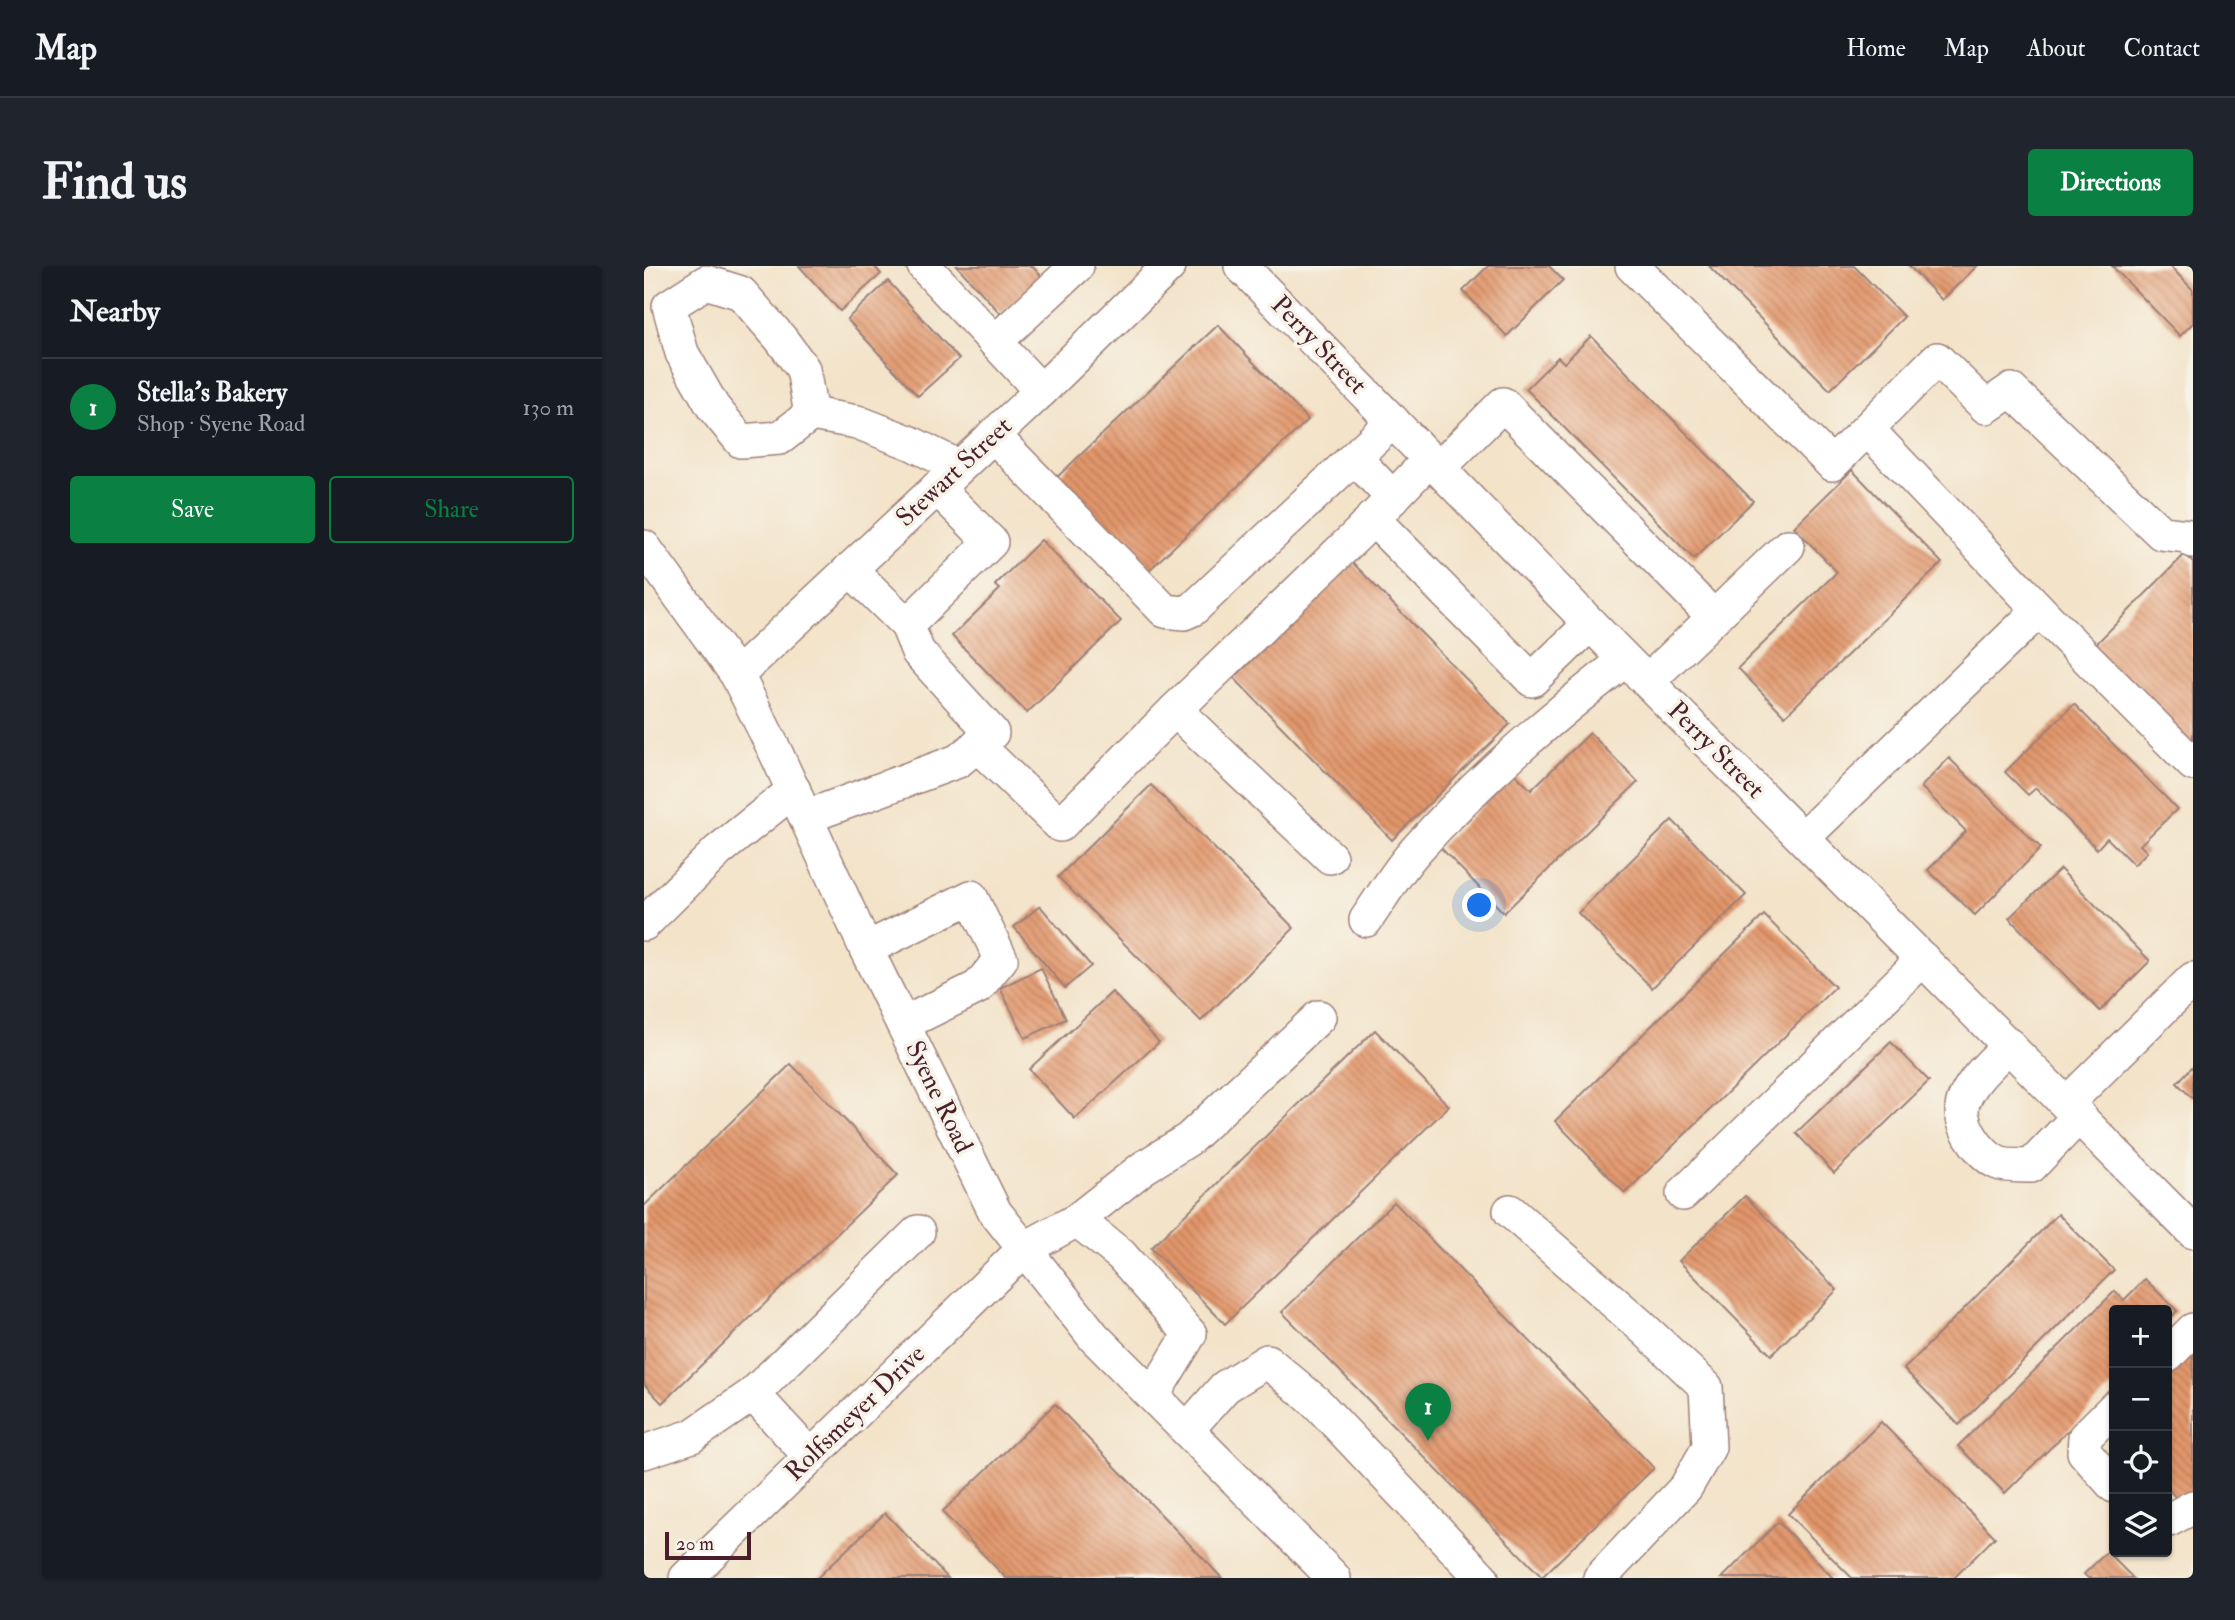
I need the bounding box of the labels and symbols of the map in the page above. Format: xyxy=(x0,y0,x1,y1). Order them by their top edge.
street label: Perry Street xyxy=(1264,289,1374,401)
street label: Stewart Street xyxy=(889,410,1019,534)
street label: Perry Street xyxy=(1661,695,1771,805)
your location xyxy=(1462,888,1496,922)
street label: Syene Road xyxy=(898,1036,980,1158)
street label: Rolfsmeyer Drive xyxy=(778,1338,932,1488)
pin: 1 xyxy=(1405,1383,1451,1441)
scale bar xyxy=(665,1529,751,1561)

